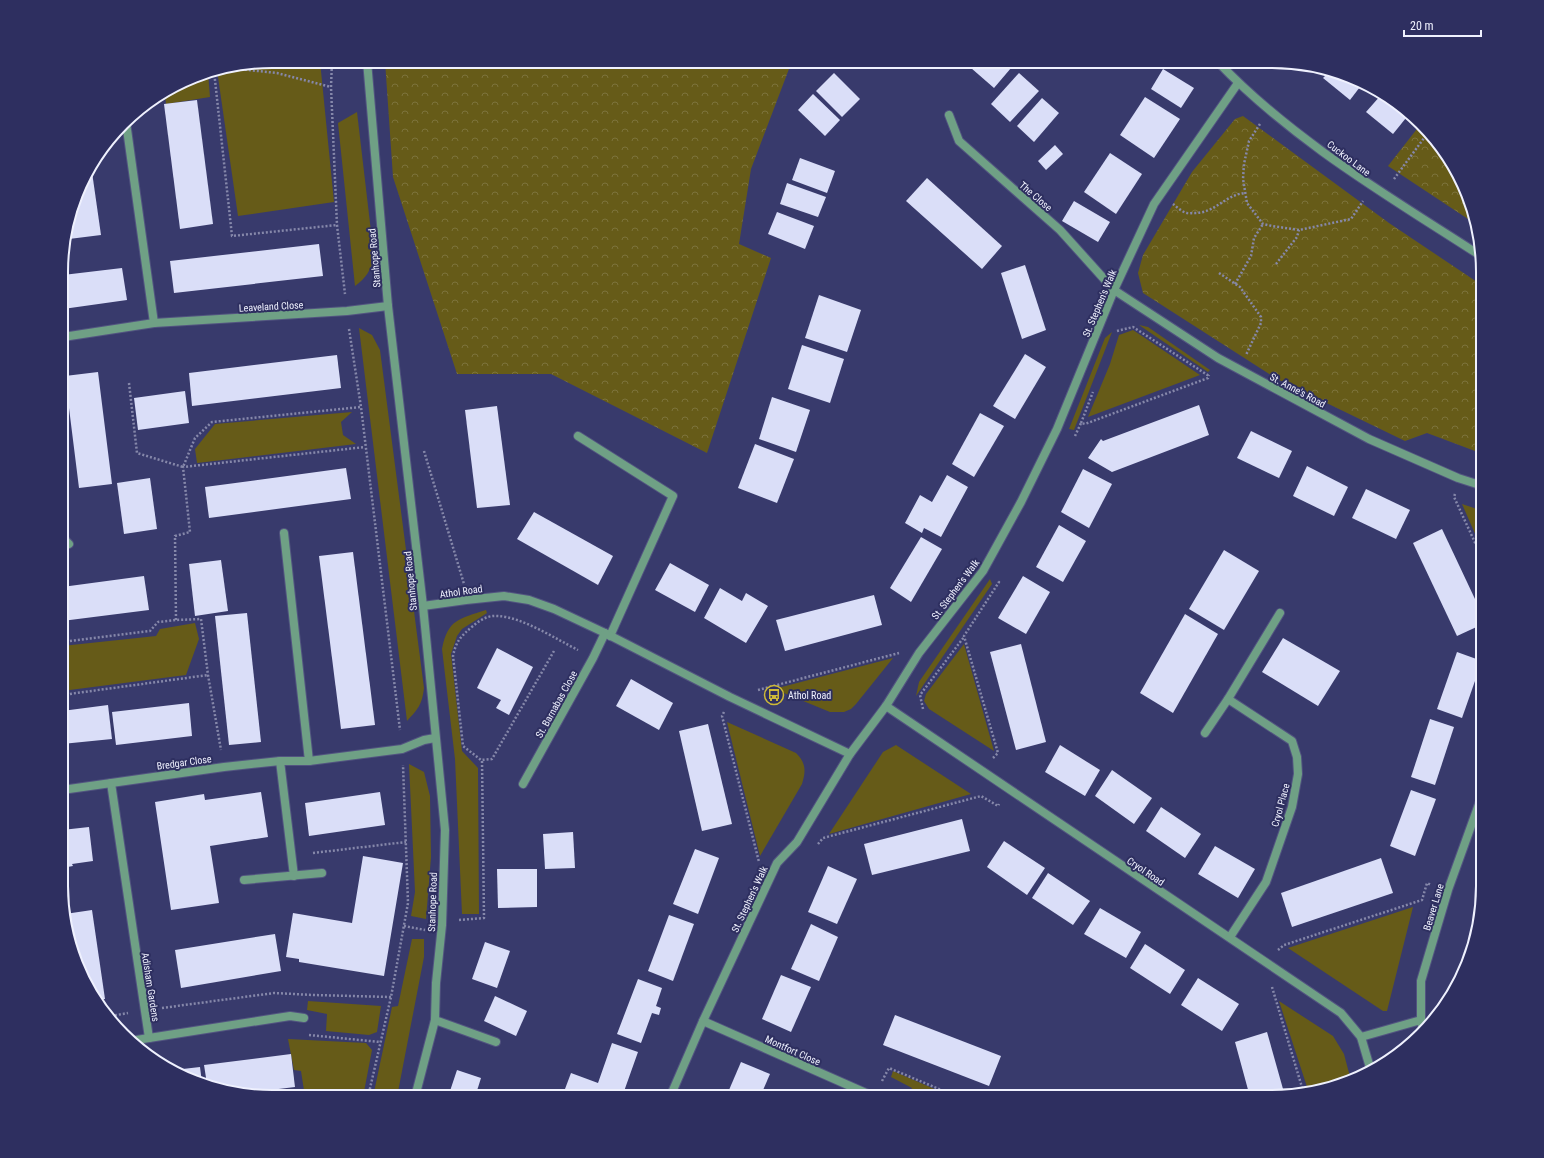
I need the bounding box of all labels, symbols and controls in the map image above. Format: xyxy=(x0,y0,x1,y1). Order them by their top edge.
scale bar xyxy=(1404,12,1481,38)
text: 20 m xyxy=(1410,19,1434,33)
street label: Cuckoo Lane xyxy=(1325,139,1373,178)
street label: The Close xyxy=(1017,179,1054,214)
street label: Stanhope Road xyxy=(366,228,383,288)
street label: St. Stephen's Walk xyxy=(1080,267,1119,338)
street label: Leaveland Close xyxy=(239,299,304,314)
street label: St. Anne's Road xyxy=(1268,371,1328,410)
street label: Stanhope Road xyxy=(402,551,419,611)
street label: St. Stephen's Walk xyxy=(929,557,982,621)
street label: Athol Road xyxy=(439,583,483,600)
street label: St. Barnabas Close xyxy=(533,669,580,740)
bus stop icon: Athol Road xyxy=(763,684,785,706)
place label: Athol Road xyxy=(788,690,831,701)
street label: Bredgar Close xyxy=(156,753,213,772)
street label: Cryol Place xyxy=(1269,782,1292,828)
street label: Cryol Road xyxy=(1125,855,1166,888)
street label: St. Stephen's Walk xyxy=(729,864,770,934)
street label: Stanhope Road xyxy=(426,872,439,932)
street label: Beaver Lane xyxy=(1421,882,1446,932)
street label: Adisham Gardens xyxy=(140,952,161,1023)
street label: Montfort Close xyxy=(763,1033,822,1068)

